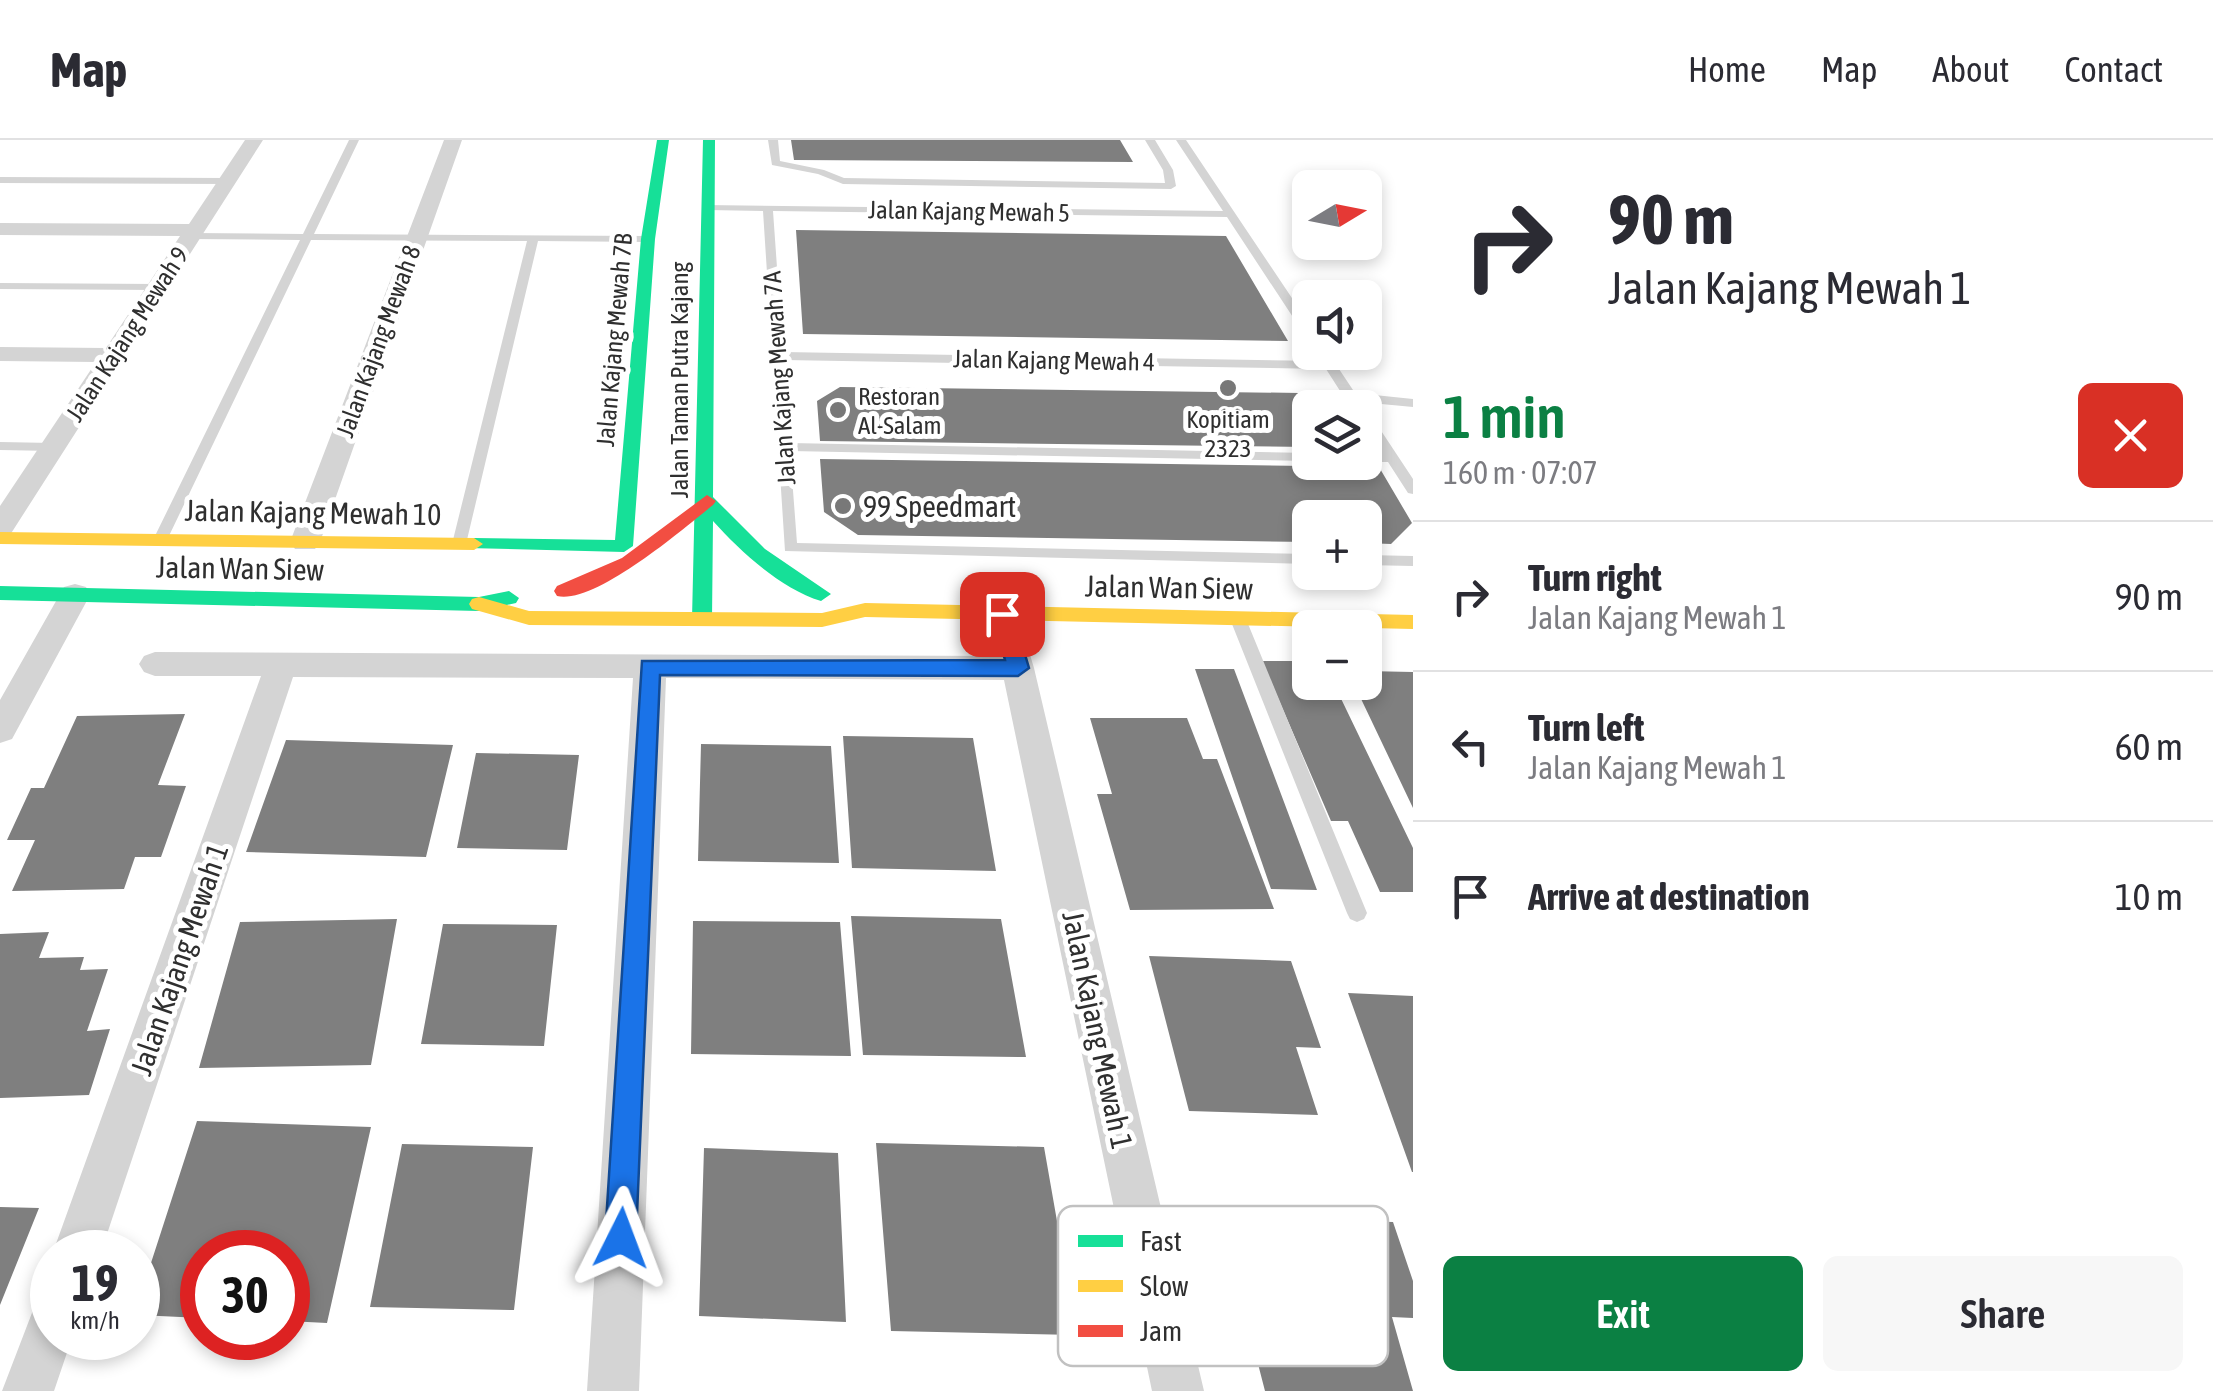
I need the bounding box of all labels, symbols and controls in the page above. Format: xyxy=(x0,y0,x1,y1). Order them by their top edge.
text: Map xyxy=(50,42,127,97)
text: Home xyxy=(1688,49,1766,89)
text: Map xyxy=(1821,49,1877,89)
text: About xyxy=(1932,49,2009,89)
text: Contact xyxy=(2064,49,2163,89)
north arrow xyxy=(1292,170,1382,260)
map controls xyxy=(1292,170,1382,700)
text: 90 m xyxy=(1608,179,1734,259)
icon: right xyxy=(1443,180,1573,310)
street label: Jalan Kajang Mewah 5 xyxy=(868,195,1070,227)
street label: Jalan Kajang Mewah 7B xyxy=(591,232,637,448)
street label: Jalan Kajang Mewah 8 xyxy=(330,241,426,441)
street label: Jalan Kajang Mewah 9 xyxy=(60,242,194,426)
street label: Jalan Taman Putra Kajang xyxy=(665,261,693,498)
text: Jalan Kajang Mewah 1 xyxy=(1608,262,1971,314)
street label: Jalan Kajang Mewah 7A xyxy=(758,269,800,486)
button: sound xyxy=(1292,280,1382,370)
street label: Jalan Kajang Mewah 4 xyxy=(953,344,1155,376)
marker: Kopitiam 2323 xyxy=(1217,377,1239,399)
place label: Restoran Al-Salam xyxy=(858,382,942,439)
text: 1 min xyxy=(1443,382,1566,451)
button: close xyxy=(2078,383,2183,488)
button: layers xyxy=(1292,390,1382,480)
marker: Restoran Al-Salam xyxy=(827,399,849,421)
place label: Kopitiam 2323 xyxy=(1186,405,1270,462)
text: 160 m · 07:07 xyxy=(1443,454,1598,491)
place label: 99 Speedmart xyxy=(863,489,1016,523)
street label: Jalan Kajang Mewah 10 xyxy=(185,493,441,531)
marker: 99 Speedmart xyxy=(832,495,854,517)
button: + xyxy=(1292,500,1382,590)
street label: Jalan Wan Siew xyxy=(156,550,325,586)
text: Turn right xyxy=(1528,556,1662,599)
street label: Jalan Wan Siew xyxy=(1085,569,1254,605)
icon: right xyxy=(1443,569,1498,624)
pin xyxy=(960,572,1045,657)
text: 90 m xyxy=(2115,575,2183,618)
icon: arrive xyxy=(975,587,1030,642)
text: Jalan Kajang Mewah 1 xyxy=(1528,599,1786,636)
button: − xyxy=(1292,610,1382,700)
text: Turn left xyxy=(1528,706,1644,749)
icon: left xyxy=(1443,719,1498,774)
text: 60 m xyxy=(2115,725,2183,768)
text: Jalan Kajang Mewah 1 xyxy=(1528,749,1786,786)
street label: Jalan Kajang Mewah 1 xyxy=(123,839,235,1079)
icon: arrive xyxy=(1443,869,1498,924)
text: Arrive at destination xyxy=(1528,875,1810,918)
text: 10 m xyxy=(2115,875,2183,918)
street label: Jalan Kajang Mewah 1 xyxy=(1056,908,1140,1152)
position arrow xyxy=(569,1186,673,1290)
legend xyxy=(1058,1206,1388,1366)
text: Fast xyxy=(1140,1225,1182,1257)
speed limit sign: 30 xyxy=(180,1230,310,1360)
text: 19 xyxy=(71,1254,118,1312)
button: Exit xyxy=(1443,1256,1803,1371)
button: Share xyxy=(1823,1256,2183,1371)
text: Slow xyxy=(1140,1270,1189,1302)
text: km/h xyxy=(70,1306,120,1334)
text: Jam xyxy=(1140,1315,1182,1347)

